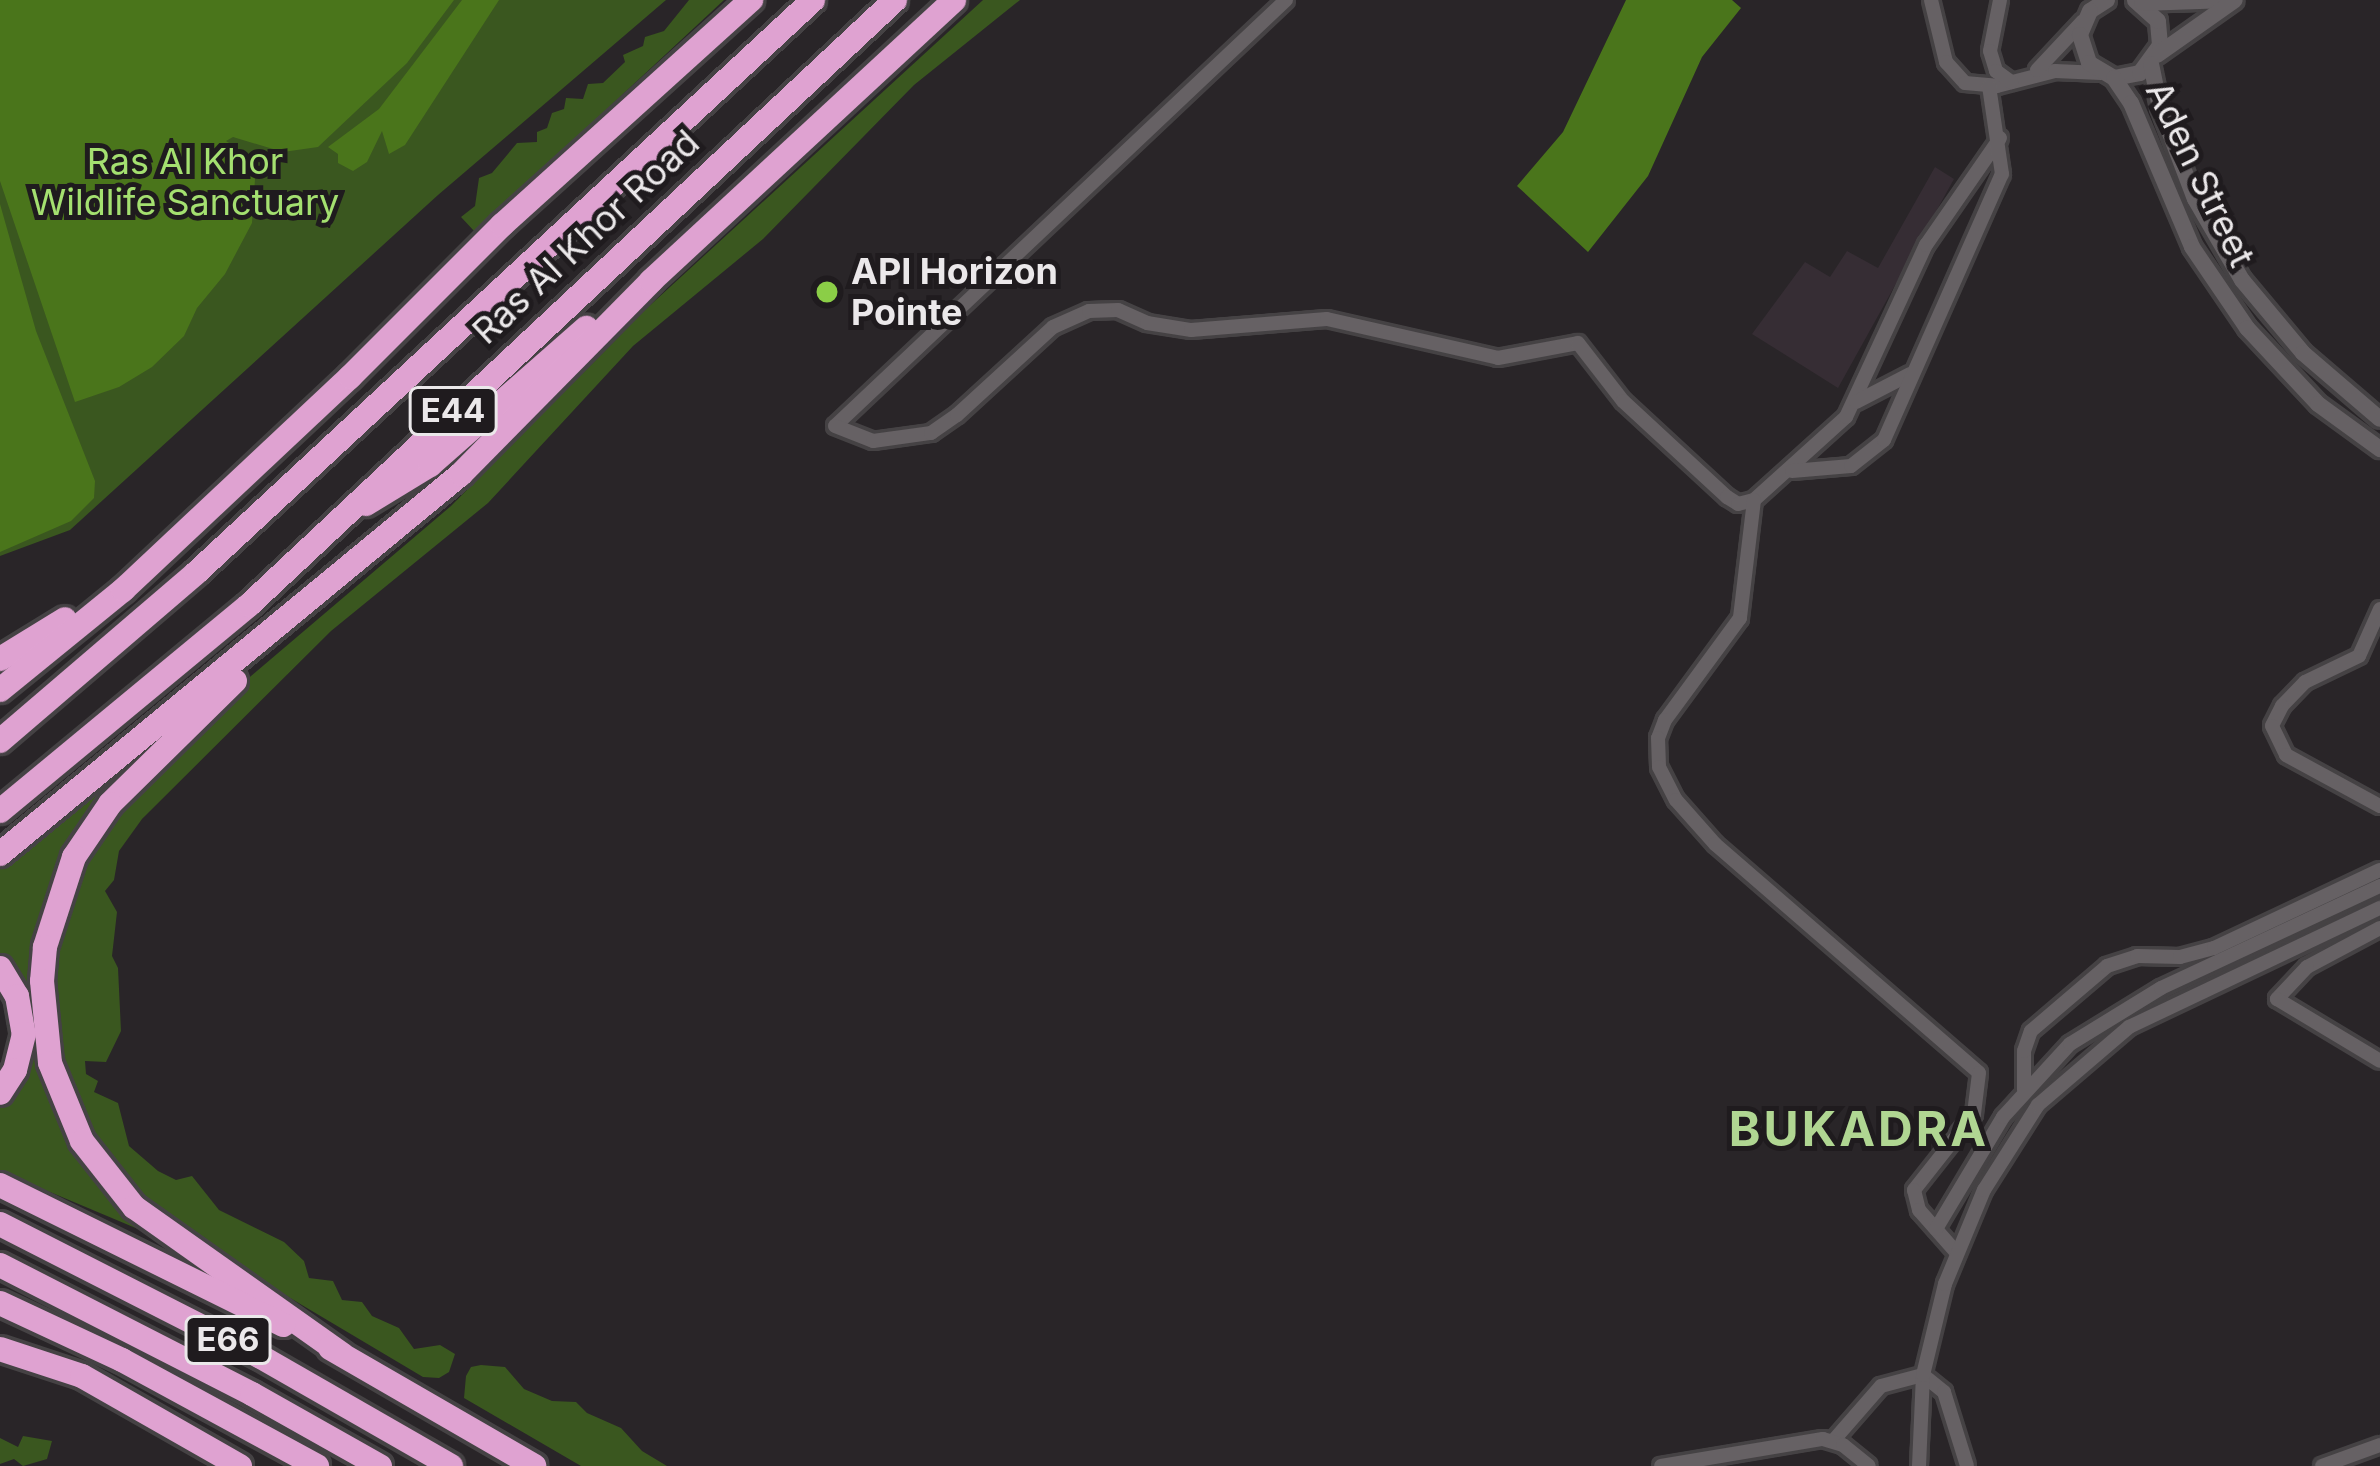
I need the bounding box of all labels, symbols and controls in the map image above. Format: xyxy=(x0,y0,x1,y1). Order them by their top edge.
street label: Aden Street xyxy=(2137,74,2263,274)
street label: Ras Al Khor Road xyxy=(464,121,708,353)
park label: Ras Al Khor Wildlife Sanctuary xyxy=(31,139,339,224)
place label: API Horizon Pointe xyxy=(851,249,1058,334)
marker: API Horizon Pointe xyxy=(814,279,840,305)
road number: E44 xyxy=(408,384,498,438)
district label: BUKADRA xyxy=(1729,1100,1989,1158)
road number: E66 xyxy=(183,1313,273,1367)

